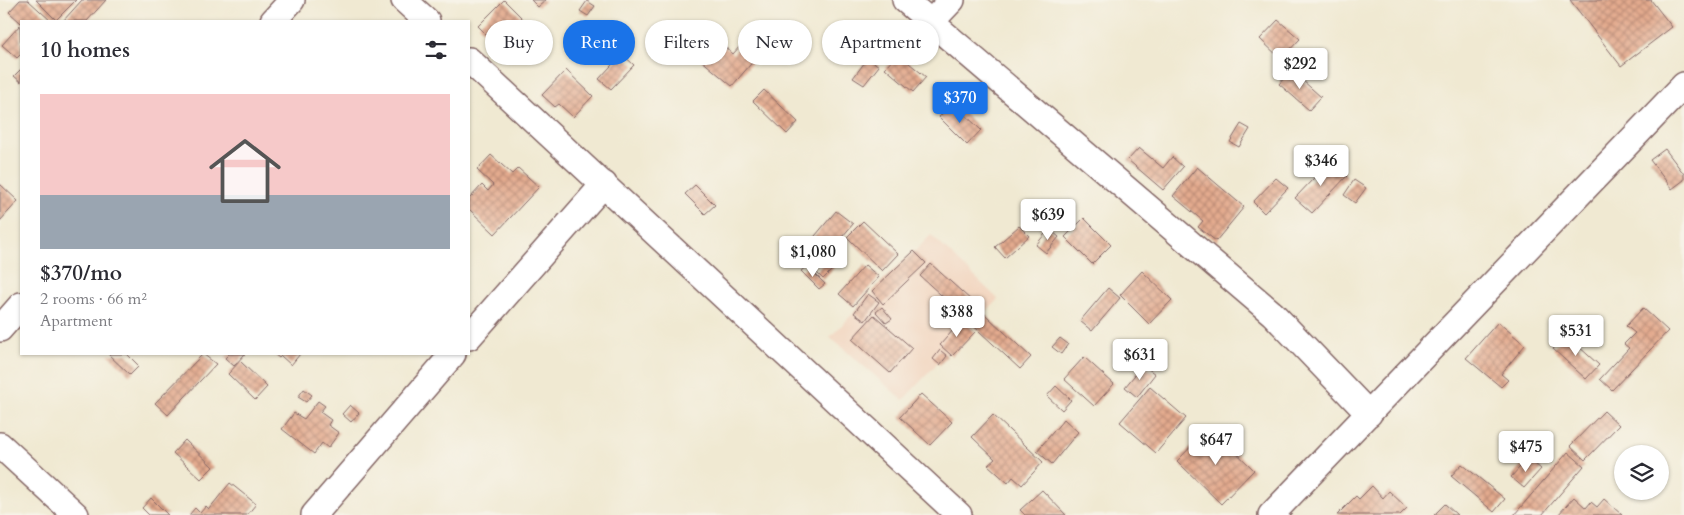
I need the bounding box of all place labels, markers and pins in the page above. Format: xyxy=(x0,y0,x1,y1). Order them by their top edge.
pin: $292 xyxy=(1270,48,1330,90)
pin: $370 xyxy=(930,82,990,124)
pin: $346 xyxy=(1291,144,1351,187)
pin: $639 xyxy=(1018,198,1078,241)
pin: $1,080 xyxy=(772,236,854,278)
pin: $388 xyxy=(927,296,987,338)
pin: $531 xyxy=(1546,314,1606,357)
pin: $631 xyxy=(1110,338,1170,381)
pin: $647 xyxy=(1186,424,1246,466)
pin: $475 xyxy=(1496,430,1556,473)

